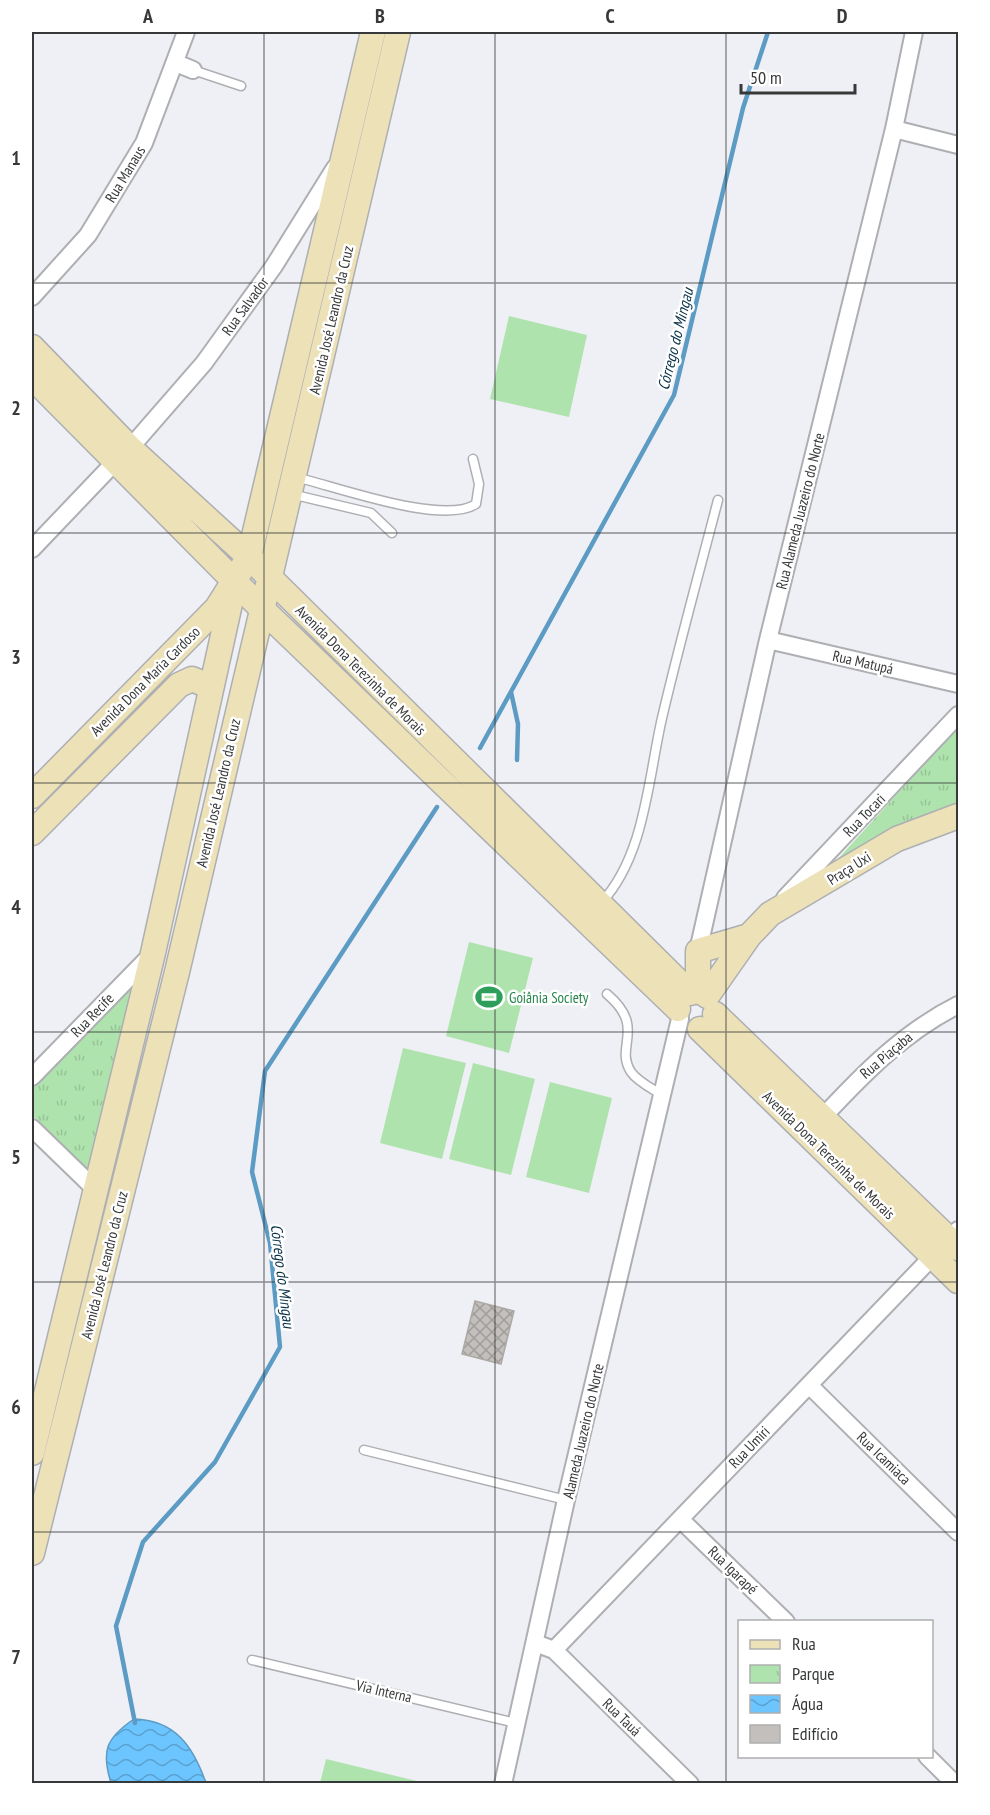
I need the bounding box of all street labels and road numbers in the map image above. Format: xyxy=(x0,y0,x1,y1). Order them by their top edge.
street label: Rua Manaus xyxy=(101,142,149,206)
street label: Avenida José Leandro da Cruz xyxy=(305,244,357,396)
street label: Rua Salvador xyxy=(217,272,273,339)
street label: Rua Alameda Juazeiro do Norte xyxy=(771,431,829,591)
street label: Avenida Dona Terezinha de Morais xyxy=(292,601,430,739)
street label: Avenida Dona Maria Cardoso xyxy=(86,622,204,740)
street label: Rua Matupá xyxy=(831,646,895,678)
street label: Avenida José Leandro da Cruz xyxy=(192,717,244,869)
street label: Rua Tocari xyxy=(839,789,889,841)
street label: Praça Uxi xyxy=(824,847,874,889)
street label: Rua Recife xyxy=(66,989,118,1041)
street label: Rua Piaçaba xyxy=(856,1028,916,1082)
street label: Avenida Dona Terezinha de Morais xyxy=(759,1087,899,1223)
street label: Avenida José Leandro da Cruz xyxy=(76,1189,132,1341)
street label: Alameda Juazeiro do Norte xyxy=(558,1362,608,1500)
street label: Rua Umiri xyxy=(724,1422,774,1472)
street label: Rua Icamiaca xyxy=(853,1428,915,1488)
street label: Rua Igarapé xyxy=(704,1542,762,1598)
street label: Via Interna xyxy=(353,1675,414,1707)
street label: Rua Tauá xyxy=(599,1694,645,1740)

